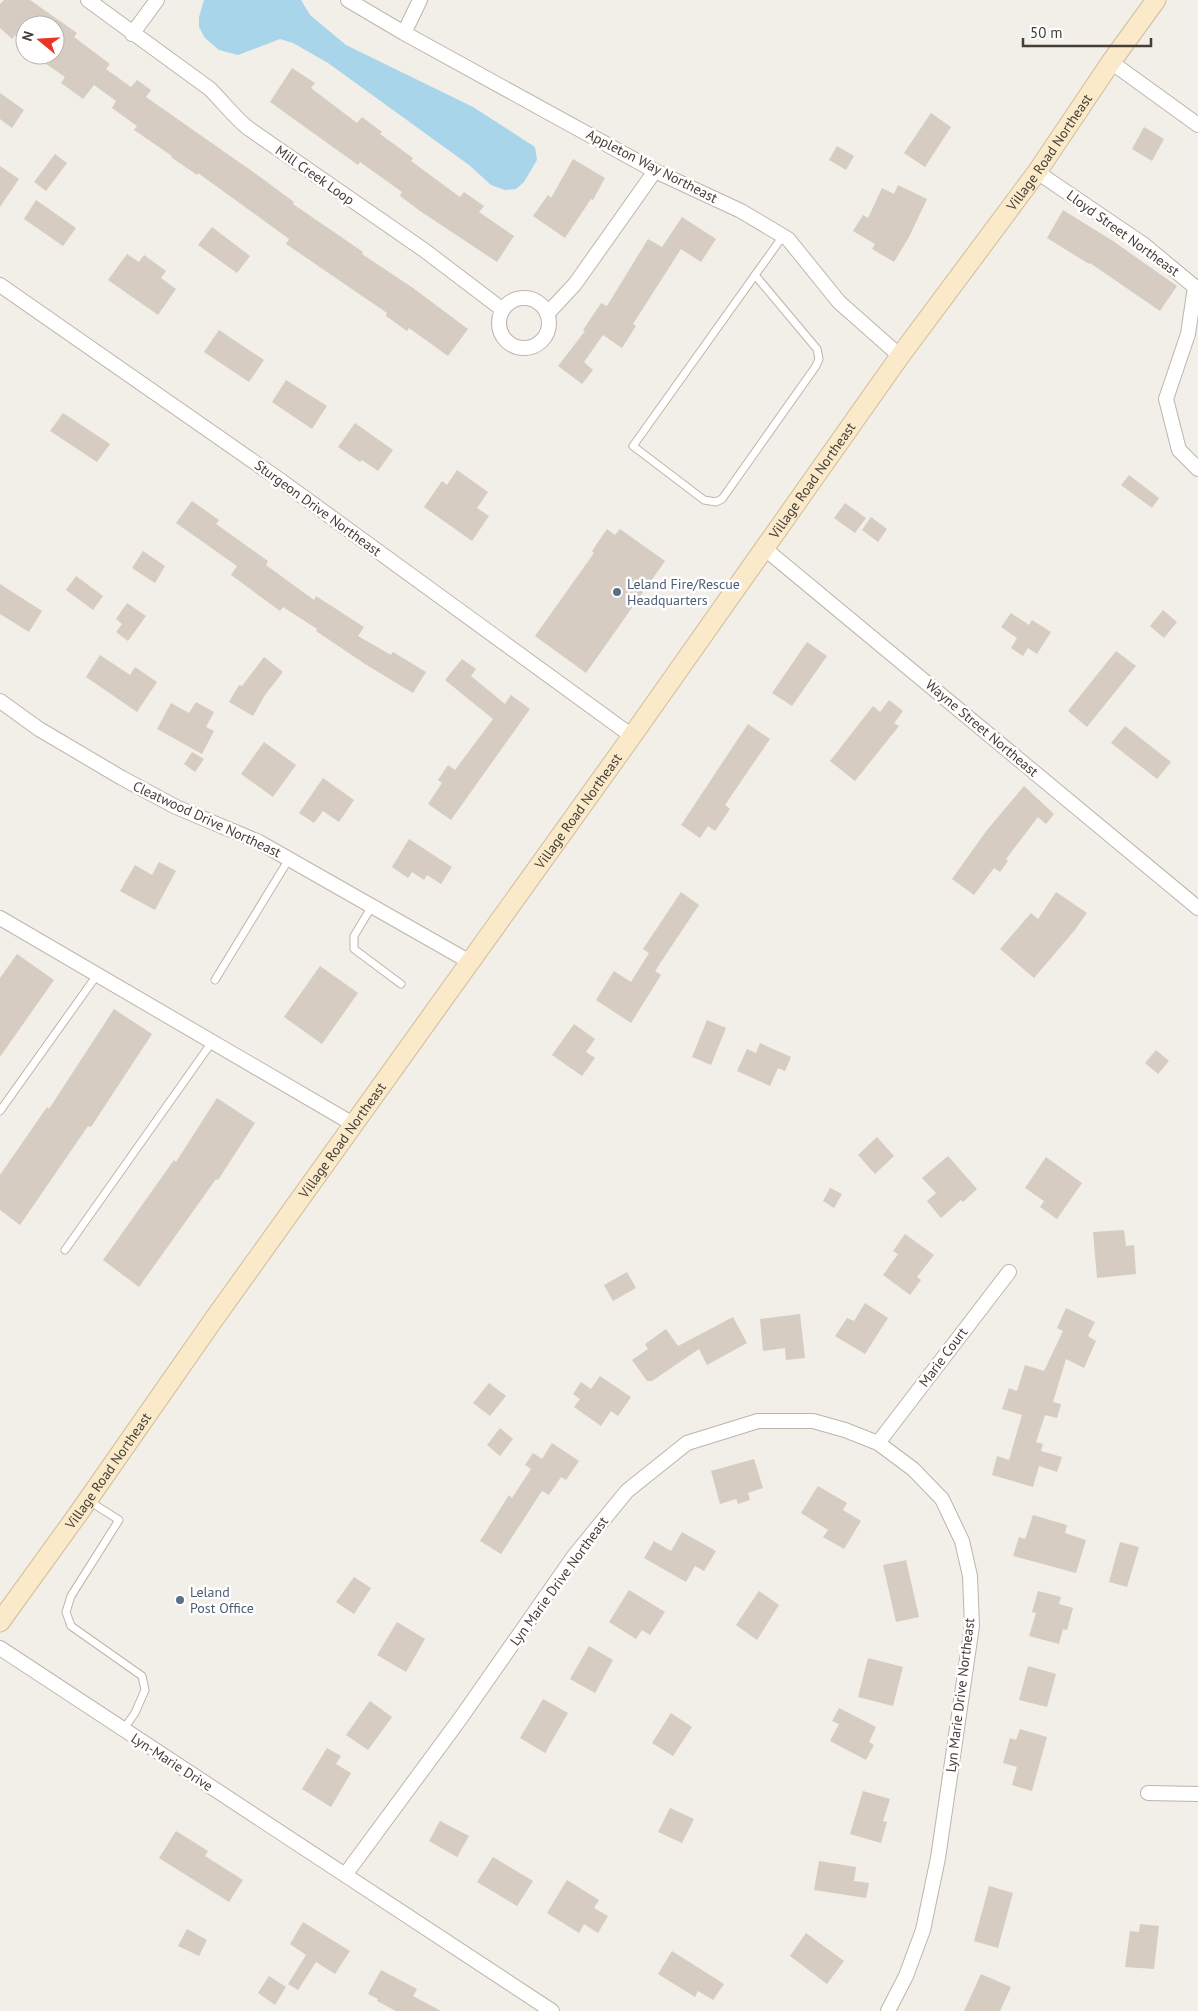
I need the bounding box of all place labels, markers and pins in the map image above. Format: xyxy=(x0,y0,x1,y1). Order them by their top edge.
place label: Leland Fire/Rescue Headquarters xyxy=(627,575,740,609)
marker: Leland Fire/Rescue Headquarters xyxy=(611,586,623,598)
place label: Leland Post Office xyxy=(190,1583,254,1617)
marker: Leland Post Office xyxy=(174,1594,186,1606)

